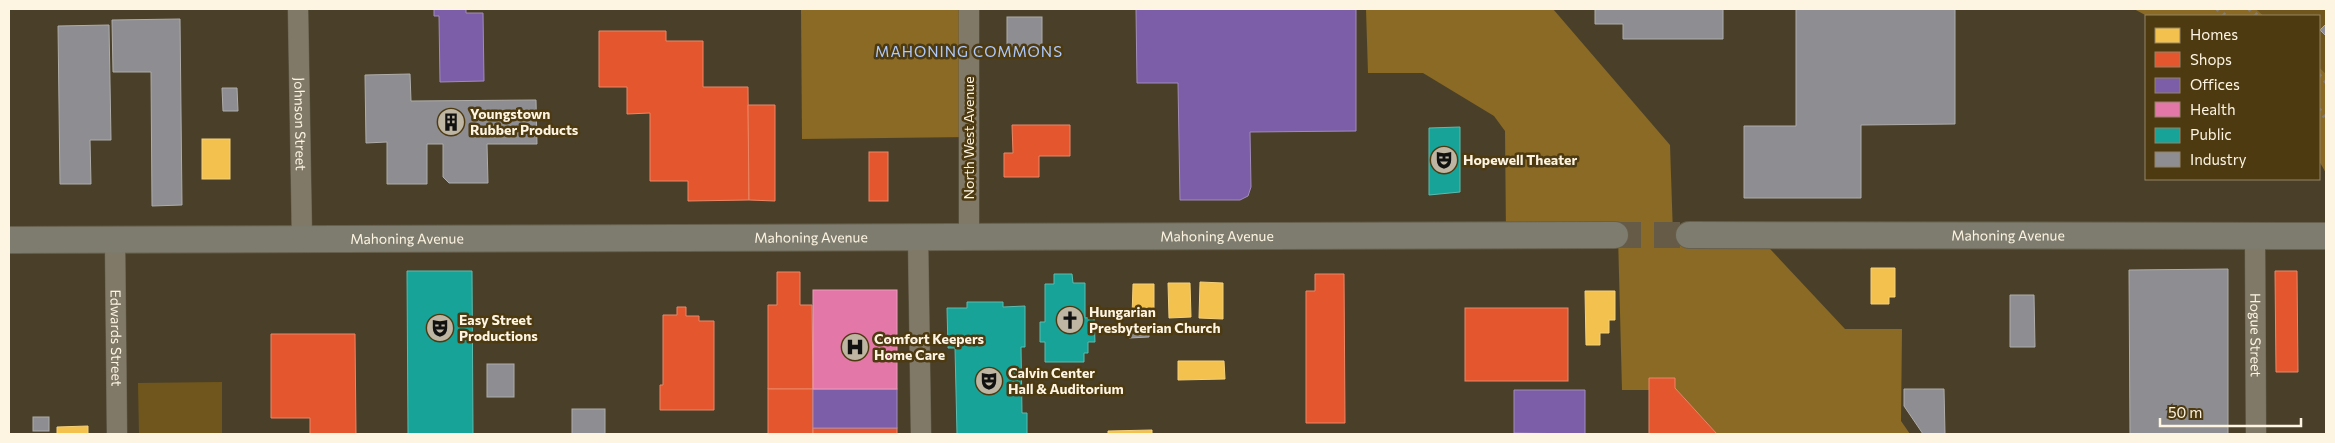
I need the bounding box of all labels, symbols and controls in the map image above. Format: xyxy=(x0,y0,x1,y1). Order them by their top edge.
legend xyxy=(2145,15,2320,180)
text: Homes xyxy=(2190,25,2238,43)
district label: MAHONING COMMONS xyxy=(875,42,1063,60)
text: Shops xyxy=(2190,50,2232,68)
text: Offices xyxy=(2190,75,2240,93)
street label: North West Avenue xyxy=(960,76,977,200)
street label: Johnson Street xyxy=(291,77,310,171)
text: Health xyxy=(2190,100,2236,118)
place label: Youngstown Rubber Products xyxy=(470,105,579,138)
building icon: Youngstown Rubber Products xyxy=(436,107,466,137)
text: Public xyxy=(2190,125,2232,143)
theatre icon: Hopewell Theater xyxy=(1429,145,1459,175)
text: Industry xyxy=(2190,150,2247,168)
place label: Hopewell Theater xyxy=(1463,151,1577,168)
street label: Mahoning Avenue xyxy=(1951,226,2065,244)
street label: Mahoning Avenue xyxy=(1160,227,1274,244)
street label: Mahoning Avenue xyxy=(754,228,868,246)
street label: Mahoning Avenue xyxy=(350,230,464,247)
street label: Edwards Street xyxy=(108,289,126,387)
street label: Hogue Street xyxy=(2247,293,2265,377)
place label: Hungarian Presbyterian Church xyxy=(1089,303,1221,336)
church icon: Hungarian Presbyterian Church xyxy=(1055,305,1085,335)
place label: Easy Street Productions xyxy=(459,311,538,344)
theatre icon: Easy Street Productions xyxy=(425,313,455,343)
place label: Comfort Keepers Home Care xyxy=(874,330,985,363)
hospital icon: Comfort Keepers Home Care xyxy=(840,332,870,362)
place label: Calvin Center Hall & Auditorium xyxy=(1008,364,1124,397)
theatre icon: Calvin Center Hall & Auditorium xyxy=(974,366,1004,396)
scale bar xyxy=(2160,396,2301,428)
text: 50 m xyxy=(2168,403,2202,421)

